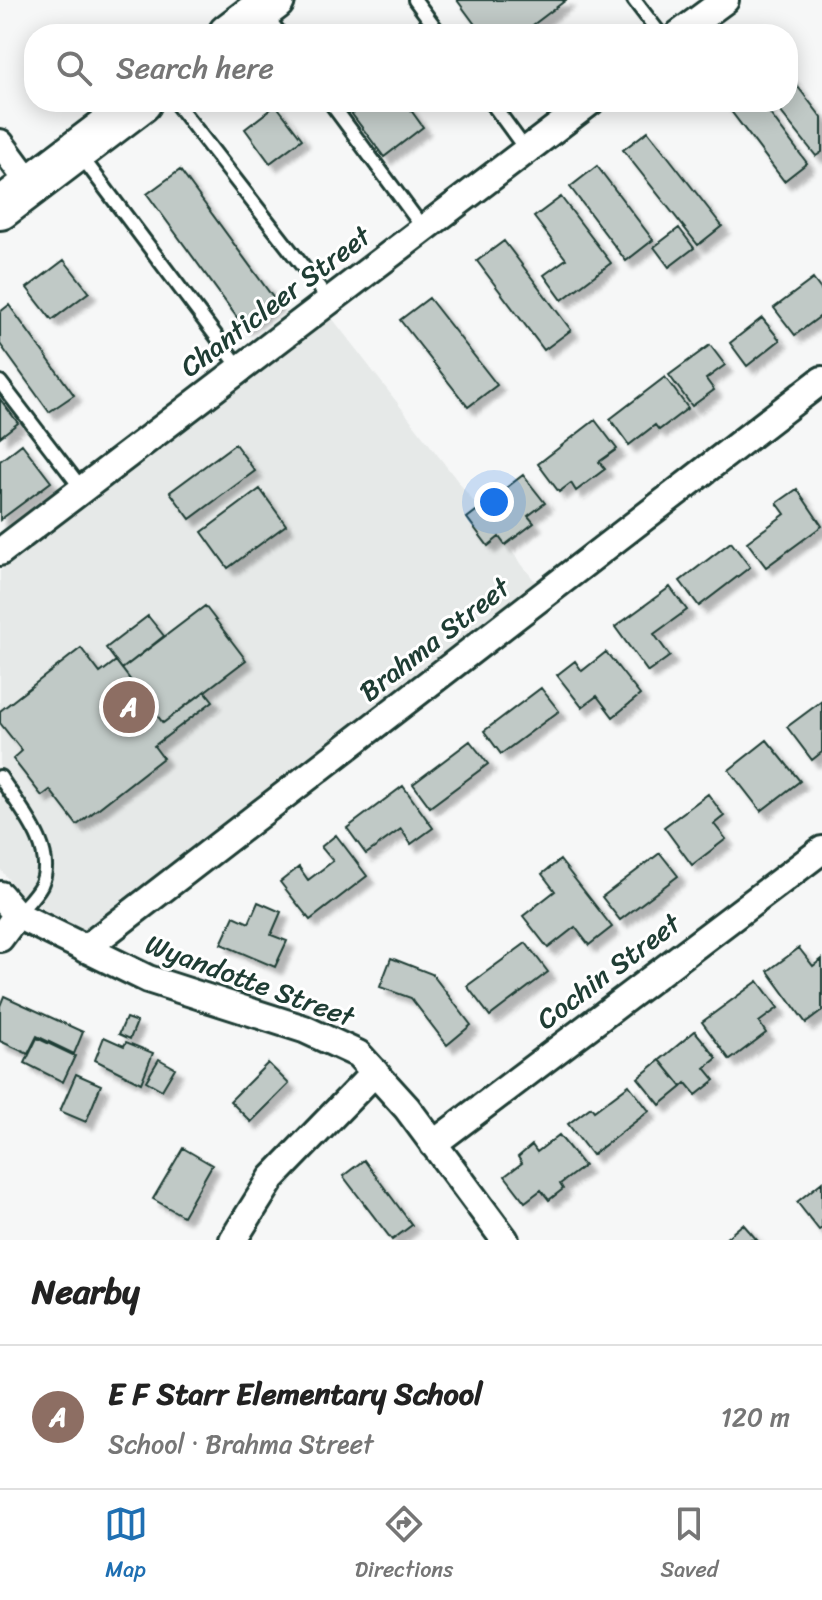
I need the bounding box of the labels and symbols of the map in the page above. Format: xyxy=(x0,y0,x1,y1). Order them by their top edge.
street label: Chanticleer Street xyxy=(169,212,383,390)
your location xyxy=(474,482,514,522)
street label: Brahma Street xyxy=(348,563,522,714)
pin: A xyxy=(103,677,155,737)
street label: Cochin Street xyxy=(525,899,693,1042)
street label: Wyandotte Street xyxy=(138,920,363,1042)

